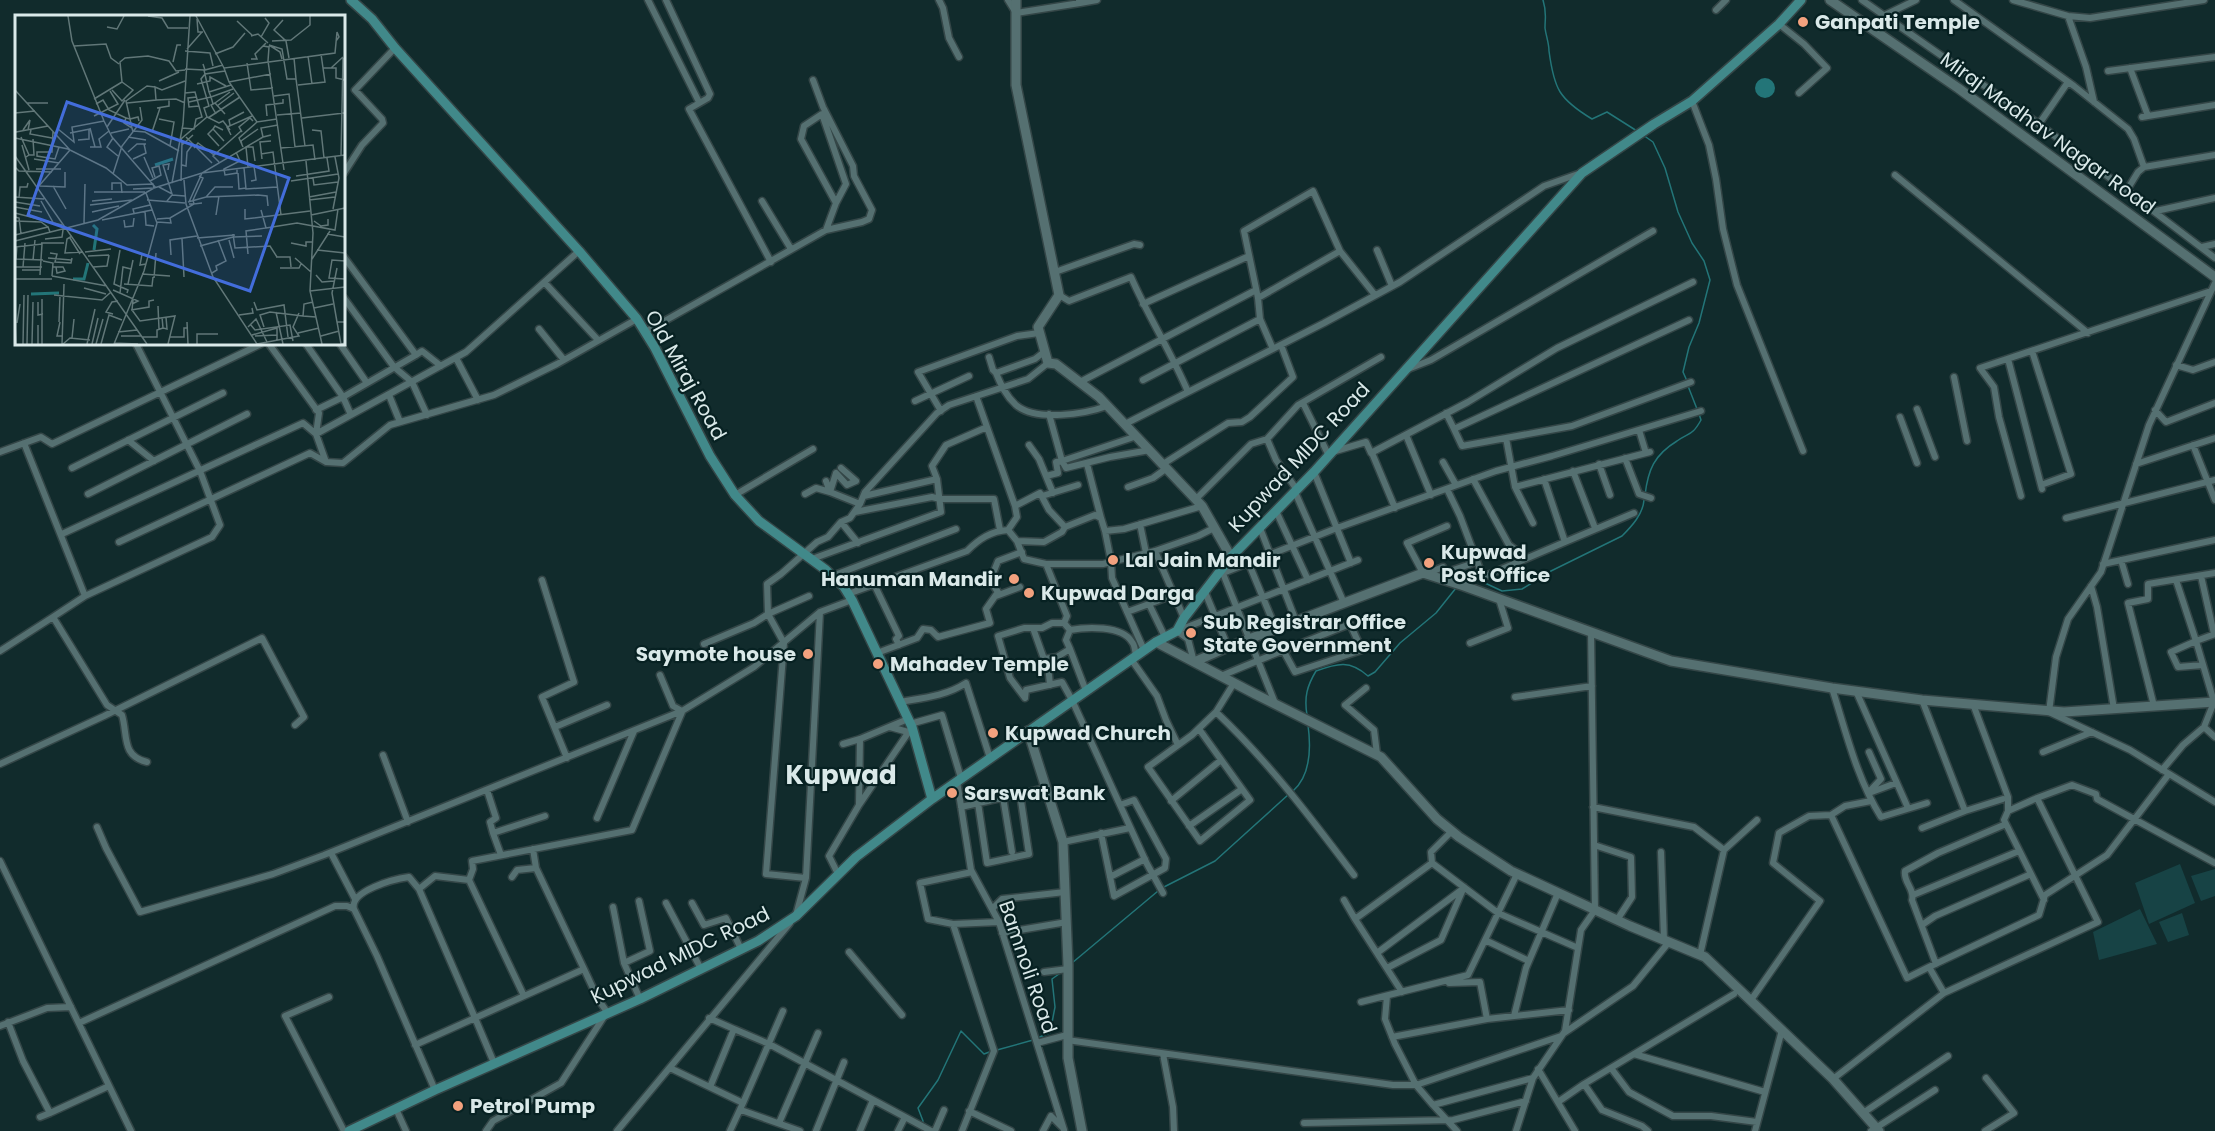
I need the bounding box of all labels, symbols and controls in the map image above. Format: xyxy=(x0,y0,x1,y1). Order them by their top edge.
place label: Ganpati Temple xyxy=(1815,8,1980,36)
inset map xyxy=(15,15,345,345)
marker: Ganpati Temple xyxy=(1796,15,1810,29)
street label: Miraj Madhav Nagar Road xyxy=(1935,45,2161,221)
street label: Old Miraj Road xyxy=(639,305,733,445)
street label: Kupwad MIDC Road xyxy=(1222,376,1376,538)
place label: Kupwad Post Office xyxy=(1441,538,1550,589)
place label: Lal Jain Mandir xyxy=(1125,546,1281,574)
marker: Lal Jain Mandir xyxy=(1106,553,1120,567)
marker: Kupwad Post Office xyxy=(1422,556,1436,570)
place label: Hanuman Mandir xyxy=(821,565,1002,593)
marker: Hanuman Mandir xyxy=(1007,572,1021,586)
place label: Kupwad Darga xyxy=(1041,579,1195,607)
marker: Kupwad Darga xyxy=(1022,586,1036,600)
place label: Sub Registrar Office State Government xyxy=(1203,608,1406,659)
marker: Sub Registrar Office State Government xyxy=(1184,626,1198,640)
place label: Saymote house xyxy=(636,640,796,668)
marker: Saymote house xyxy=(801,647,815,661)
place label: Mahadev Temple xyxy=(890,650,1069,678)
marker: Mahadev Temple xyxy=(871,657,885,671)
place label: Kupwad Church xyxy=(1005,719,1171,747)
marker: Kupwad Church xyxy=(986,726,1000,740)
district label: Kupwad xyxy=(785,757,897,793)
place label: Sarswat Bank xyxy=(964,779,1106,807)
marker: Sarswat Bank xyxy=(945,786,959,800)
street label: Bamnoli Road xyxy=(992,897,1064,1037)
street label: Kupwad MIDC Road xyxy=(586,899,774,1011)
place label: Petrol Pump xyxy=(470,1092,595,1120)
marker: Petrol Pump xyxy=(451,1099,465,1113)

